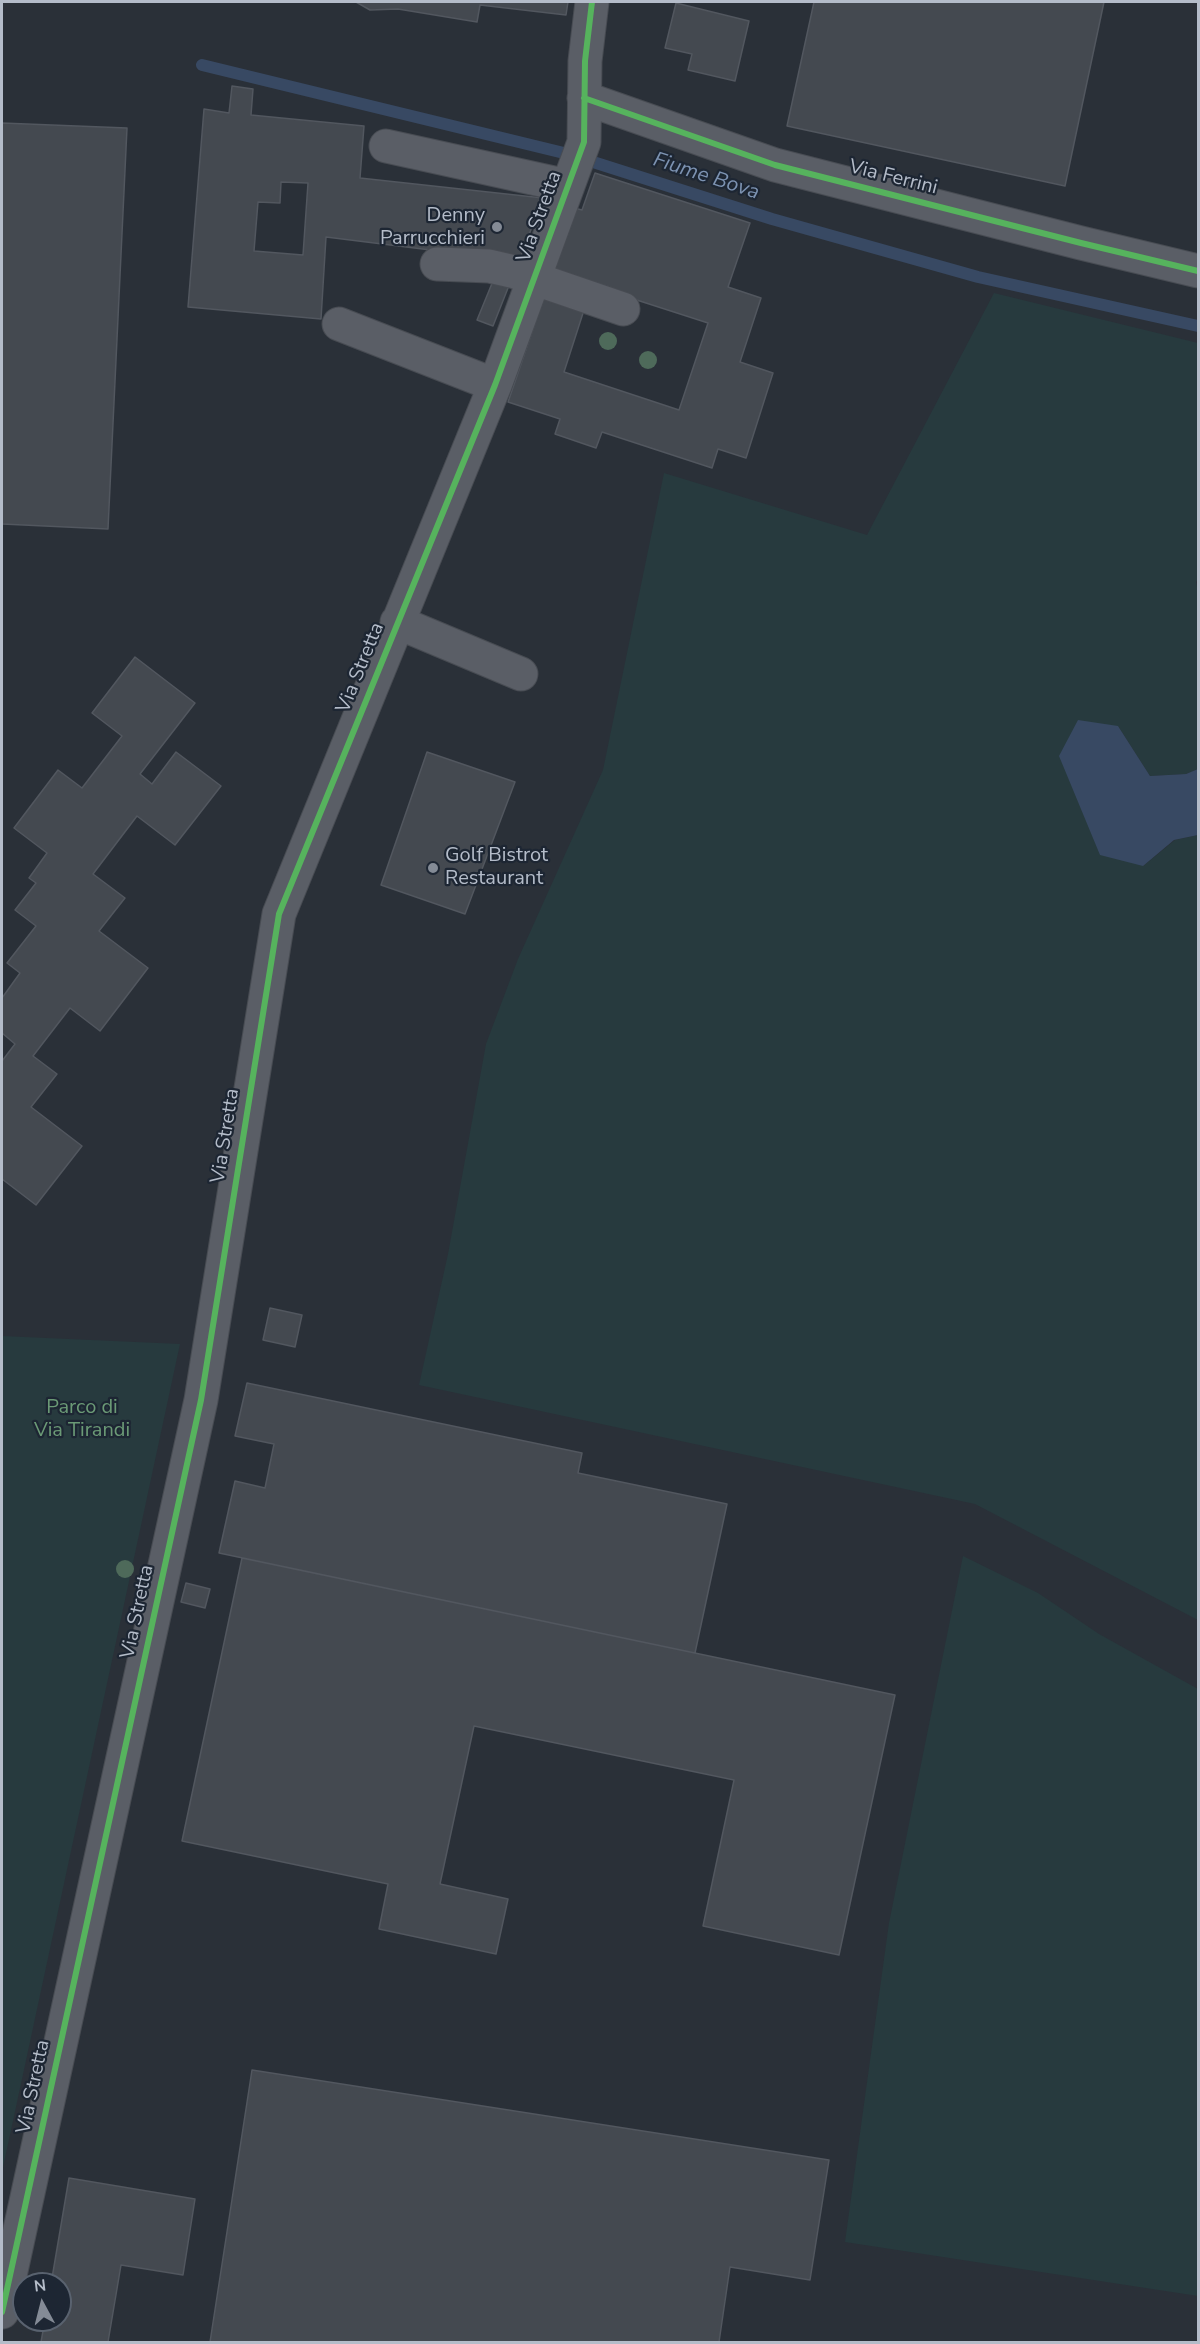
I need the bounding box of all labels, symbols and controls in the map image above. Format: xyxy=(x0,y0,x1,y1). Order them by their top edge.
water label: Fiume Bova xyxy=(650,148,762,206)
street label: Via Ferrini xyxy=(846,155,940,201)
street label: Via Stretta xyxy=(512,168,568,266)
place label: Denny Parrucchieri xyxy=(380,204,485,251)
marker: Denny Parrucchieri xyxy=(490,220,504,234)
street label: Via Stretta xyxy=(332,619,390,717)
place label: Golf Bistrot Restaurant xyxy=(445,844,548,891)
marker: Golf Bistrot Restaurant xyxy=(426,861,440,875)
street label: Via Stretta xyxy=(207,1087,245,1185)
park label: Parco di Via Tirandi xyxy=(34,1396,130,1443)
street label: Via Stretta xyxy=(116,1563,160,1661)
street label: Via Stretta xyxy=(12,2038,56,2136)
north arrow xyxy=(12,2272,72,2332)
text: N xyxy=(33,2274,47,2298)

